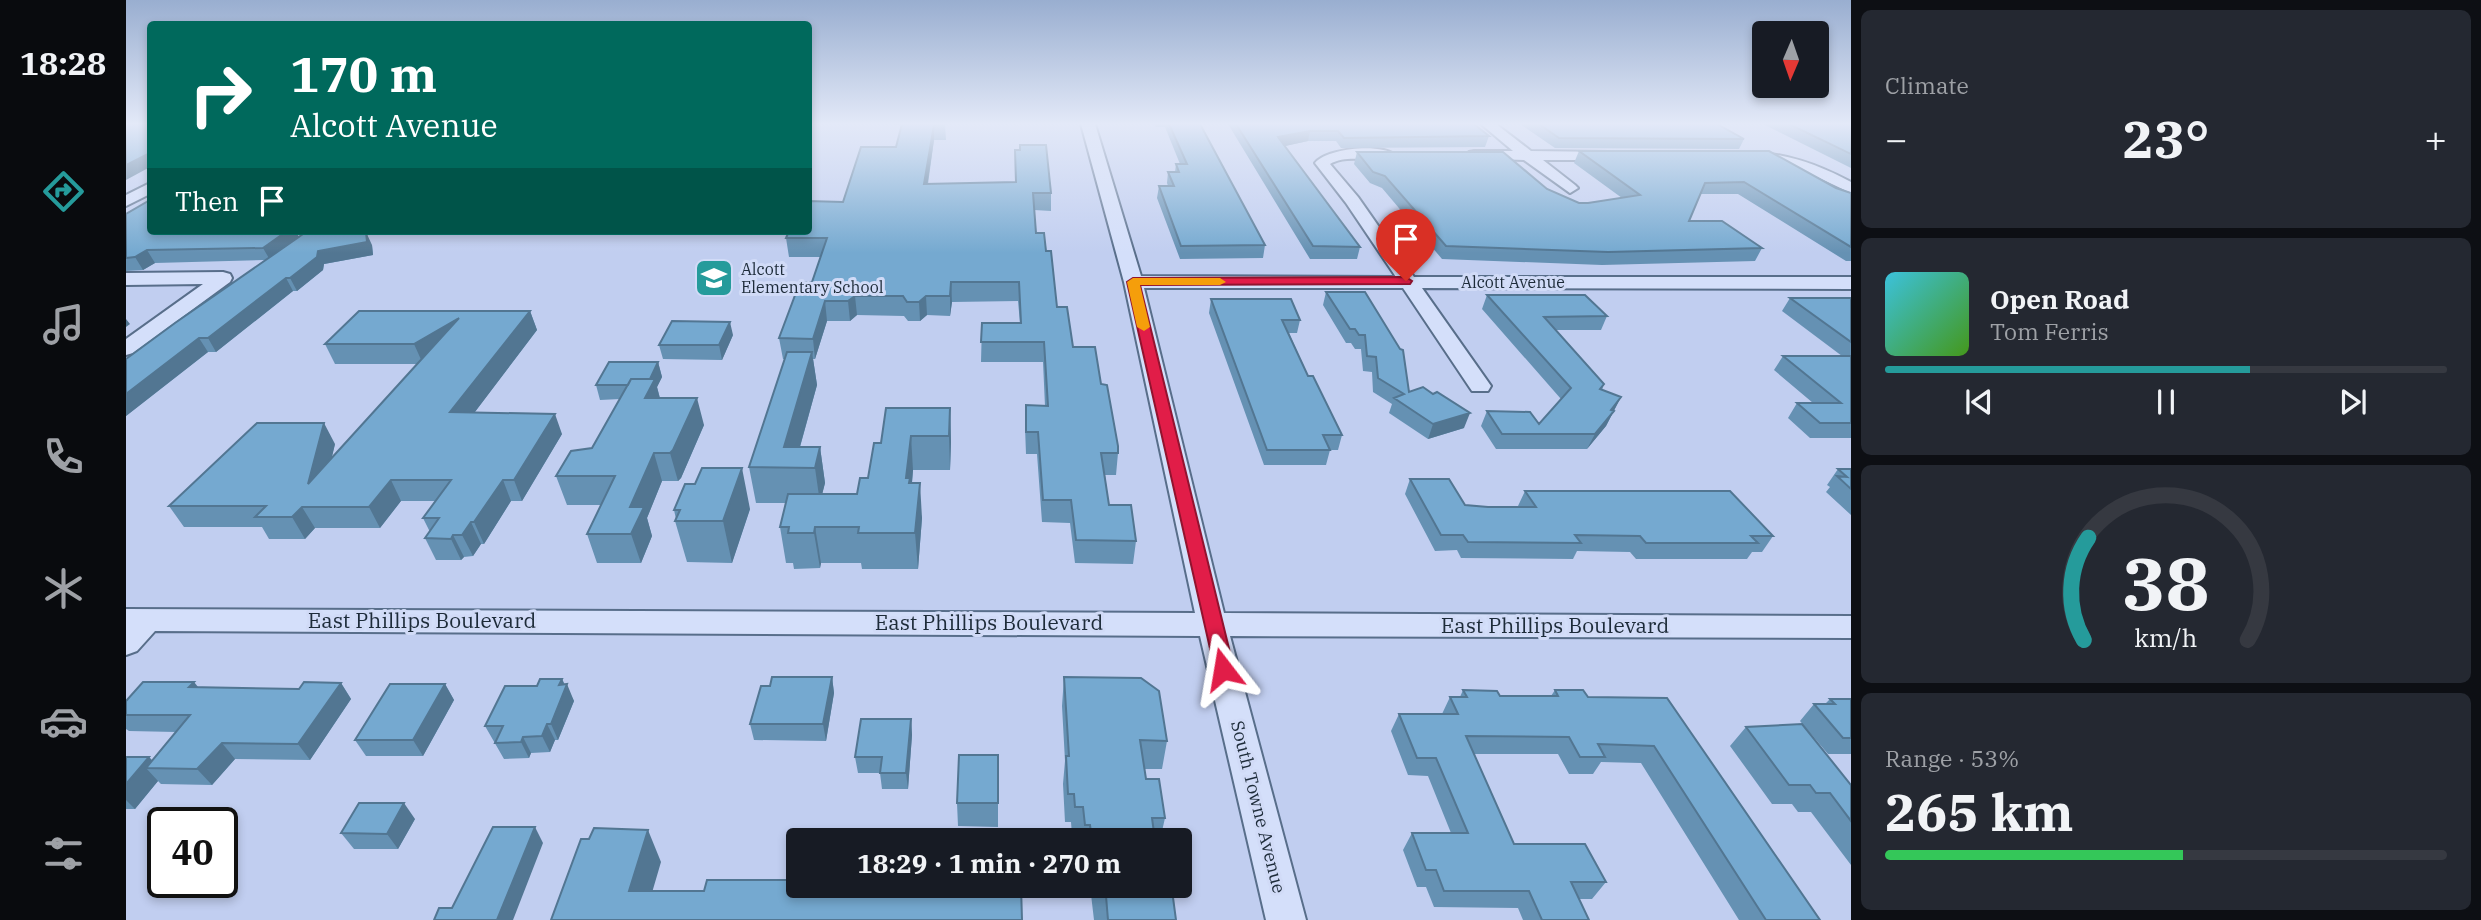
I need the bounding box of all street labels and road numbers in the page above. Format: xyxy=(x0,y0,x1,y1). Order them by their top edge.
street label: Alcott Avenue xyxy=(1461,272,1565,292)
street label: East Phillips Boulevard xyxy=(308,606,536,634)
street label: East Phillips Boulevard xyxy=(875,608,1103,636)
street label: East Phillips Boulevard xyxy=(1441,611,1669,639)
street label: South Towne Avenue xyxy=(1226,718,1291,896)

